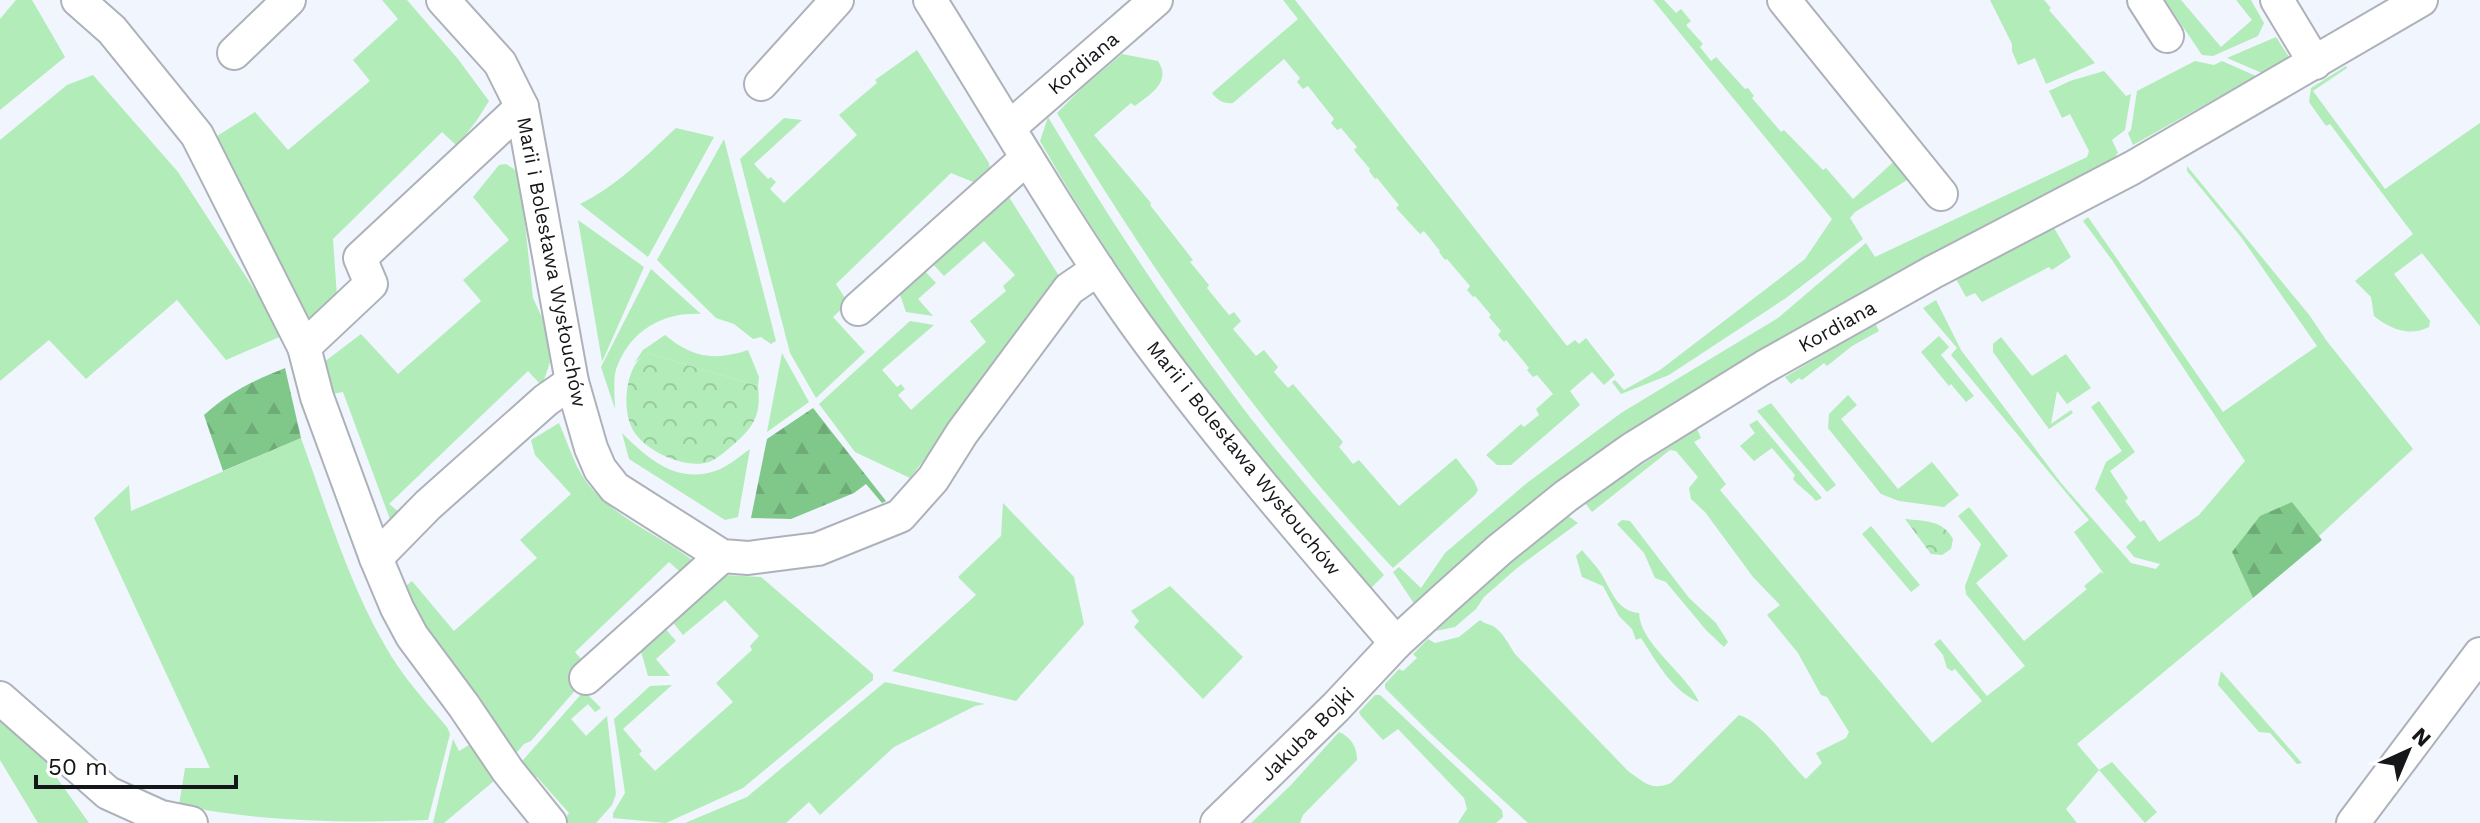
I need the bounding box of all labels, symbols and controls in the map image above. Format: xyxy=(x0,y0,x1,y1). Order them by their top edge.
street label: Kordiana xyxy=(1043,26,1123,100)
street label: Marii i Bolesława Wysłouchów xyxy=(512,115,592,409)
street label: Kordiana xyxy=(1794,295,1880,357)
street label: Marii i Bolesława Wysłouchów xyxy=(1142,336,1346,580)
street label: Jakuba Bojki xyxy=(1255,682,1359,786)
north arrow xyxy=(2368,711,2448,791)
text: N xyxy=(2407,722,2436,752)
scale bar xyxy=(36,739,236,789)
text: 50 m xyxy=(48,753,108,781)

